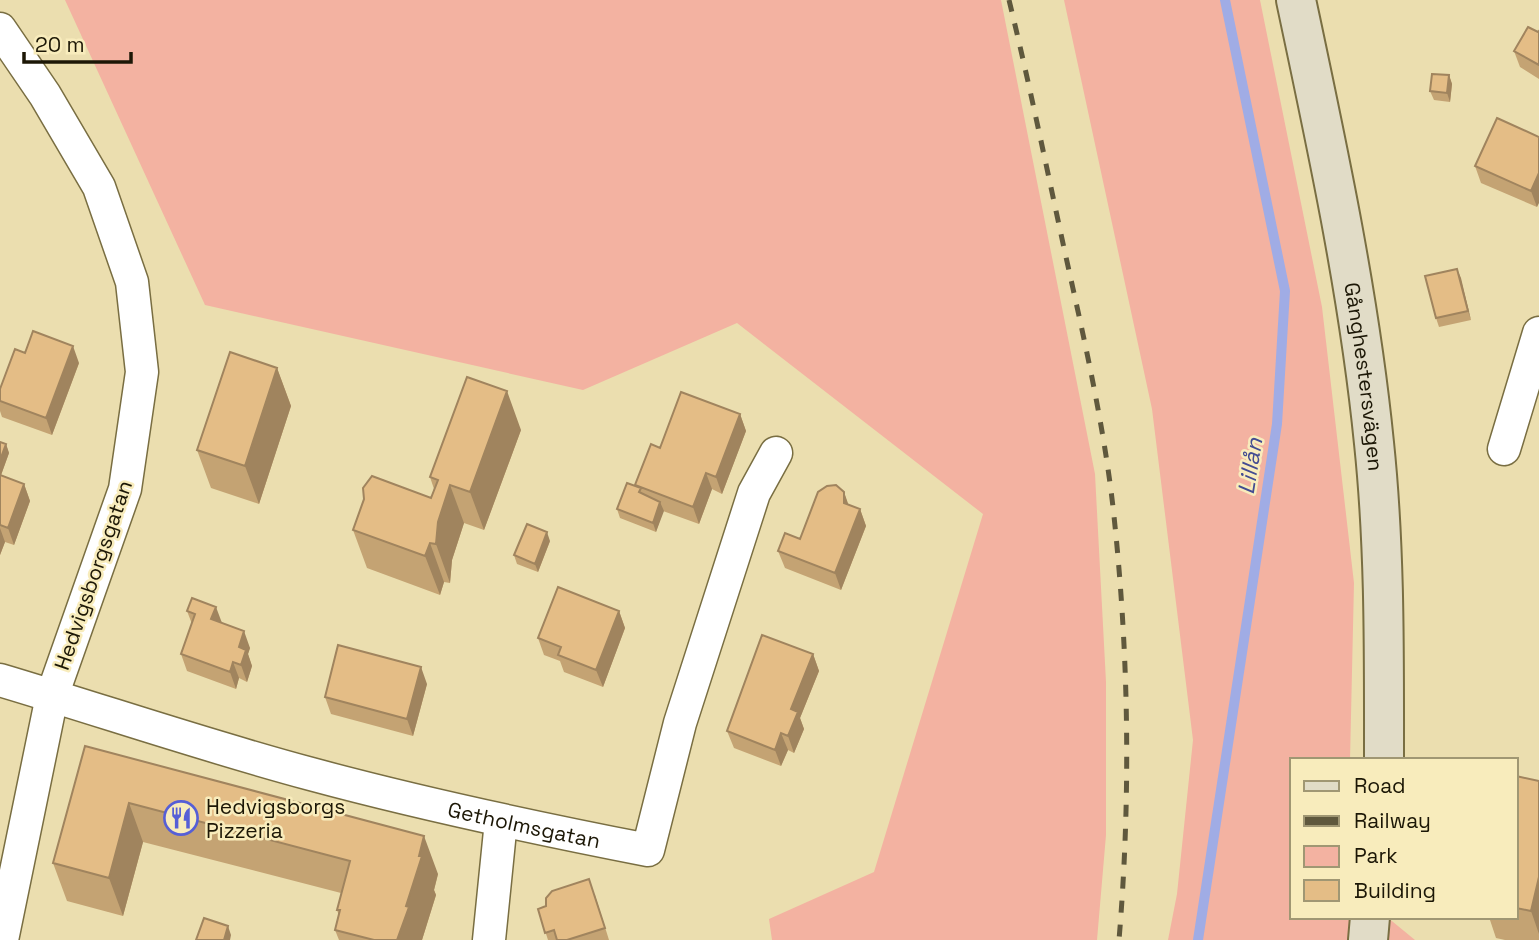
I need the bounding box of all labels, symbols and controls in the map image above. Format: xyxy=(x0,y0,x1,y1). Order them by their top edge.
scale bar xyxy=(24,21,131,65)
text: 20 m xyxy=(35,31,85,58)
street label: Gånghestersvägen xyxy=(1339,280,1390,472)
water label: Lillån xyxy=(1231,435,1269,496)
street label: Hedvigsborgsgatan xyxy=(48,477,138,673)
legend xyxy=(1290,758,1518,919)
text: Road xyxy=(1354,772,1406,799)
place label: Hedvigsborgs Pizzeria xyxy=(206,793,345,844)
street label: Getholmsgatan xyxy=(445,795,603,854)
restaurant icon: Hedvigsborgs Pizzeria xyxy=(162,799,200,837)
text: Railway xyxy=(1354,807,1431,834)
text: Park xyxy=(1354,842,1398,869)
text: Building xyxy=(1354,877,1436,904)

